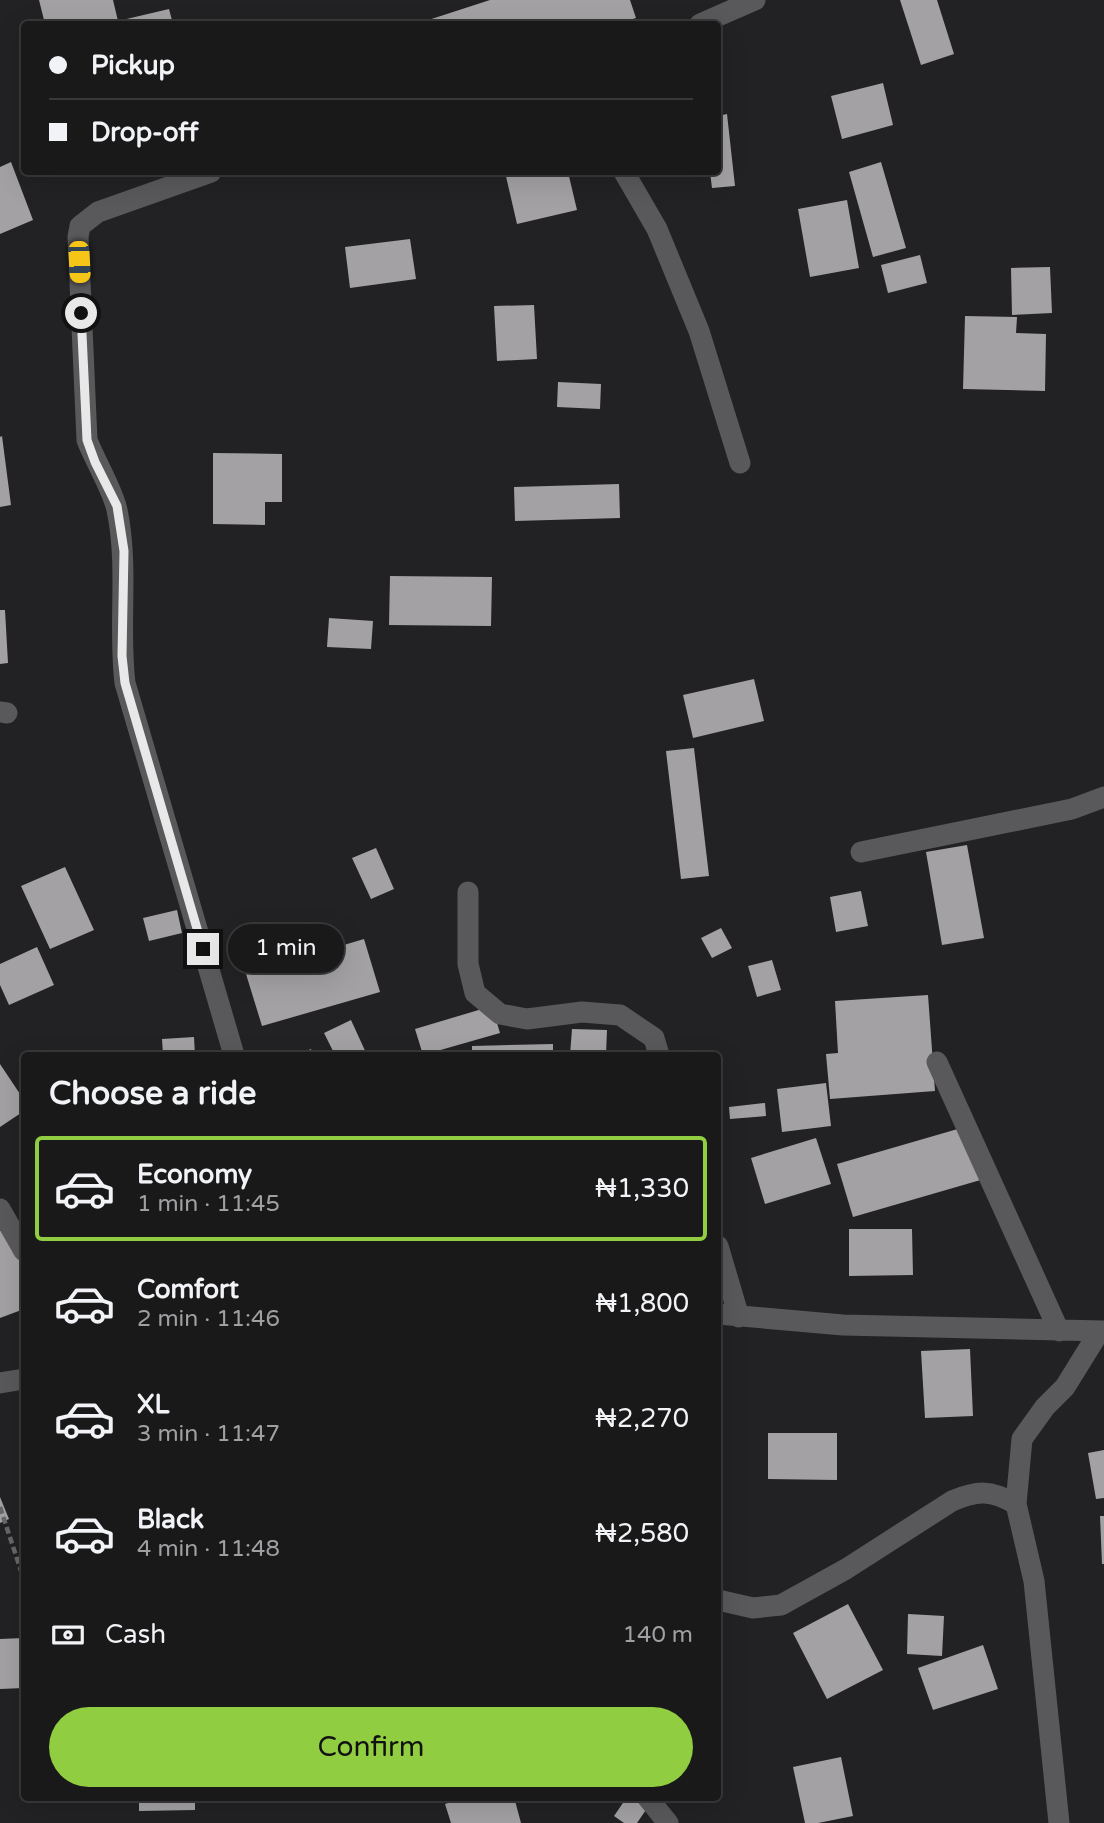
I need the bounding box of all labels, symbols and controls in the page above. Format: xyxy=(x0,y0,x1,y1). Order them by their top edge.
text: Pickup xyxy=(91,50,175,81)
text: Drop-off xyxy=(91,117,198,148)
car xyxy=(68,240,91,284)
route start xyxy=(65,297,97,329)
callout: 1 min xyxy=(228,925,343,974)
route end xyxy=(187,933,219,965)
text: 1 min xyxy=(255,934,317,962)
text: Choose a ride xyxy=(49,1075,256,1113)
icon: car xyxy=(53,1157,116,1220)
text: Economy xyxy=(137,1159,252,1190)
text: ₦1,330 xyxy=(595,1173,689,1204)
text: 1 min · 11:45 xyxy=(137,1190,280,1218)
icon: car xyxy=(53,1272,116,1335)
text: Comfort xyxy=(137,1274,239,1305)
text: ₦1,800 xyxy=(595,1288,689,1319)
text: 2 min · 11:46 xyxy=(137,1305,280,1333)
icon: car xyxy=(53,1387,116,1450)
text: XL xyxy=(137,1389,169,1420)
text: ₦2,270 xyxy=(595,1403,689,1434)
text: 3 min · 11:47 xyxy=(137,1420,280,1448)
icon: car xyxy=(53,1502,116,1565)
text: Black xyxy=(137,1504,204,1535)
text: ₦2,580 xyxy=(595,1518,689,1549)
text: 4 min · 11:48 xyxy=(137,1535,280,1563)
icon: cash xyxy=(49,1616,87,1654)
text: Cash xyxy=(105,1619,166,1650)
text: 140 m xyxy=(623,1621,693,1649)
button: Confirm xyxy=(49,1707,693,1787)

